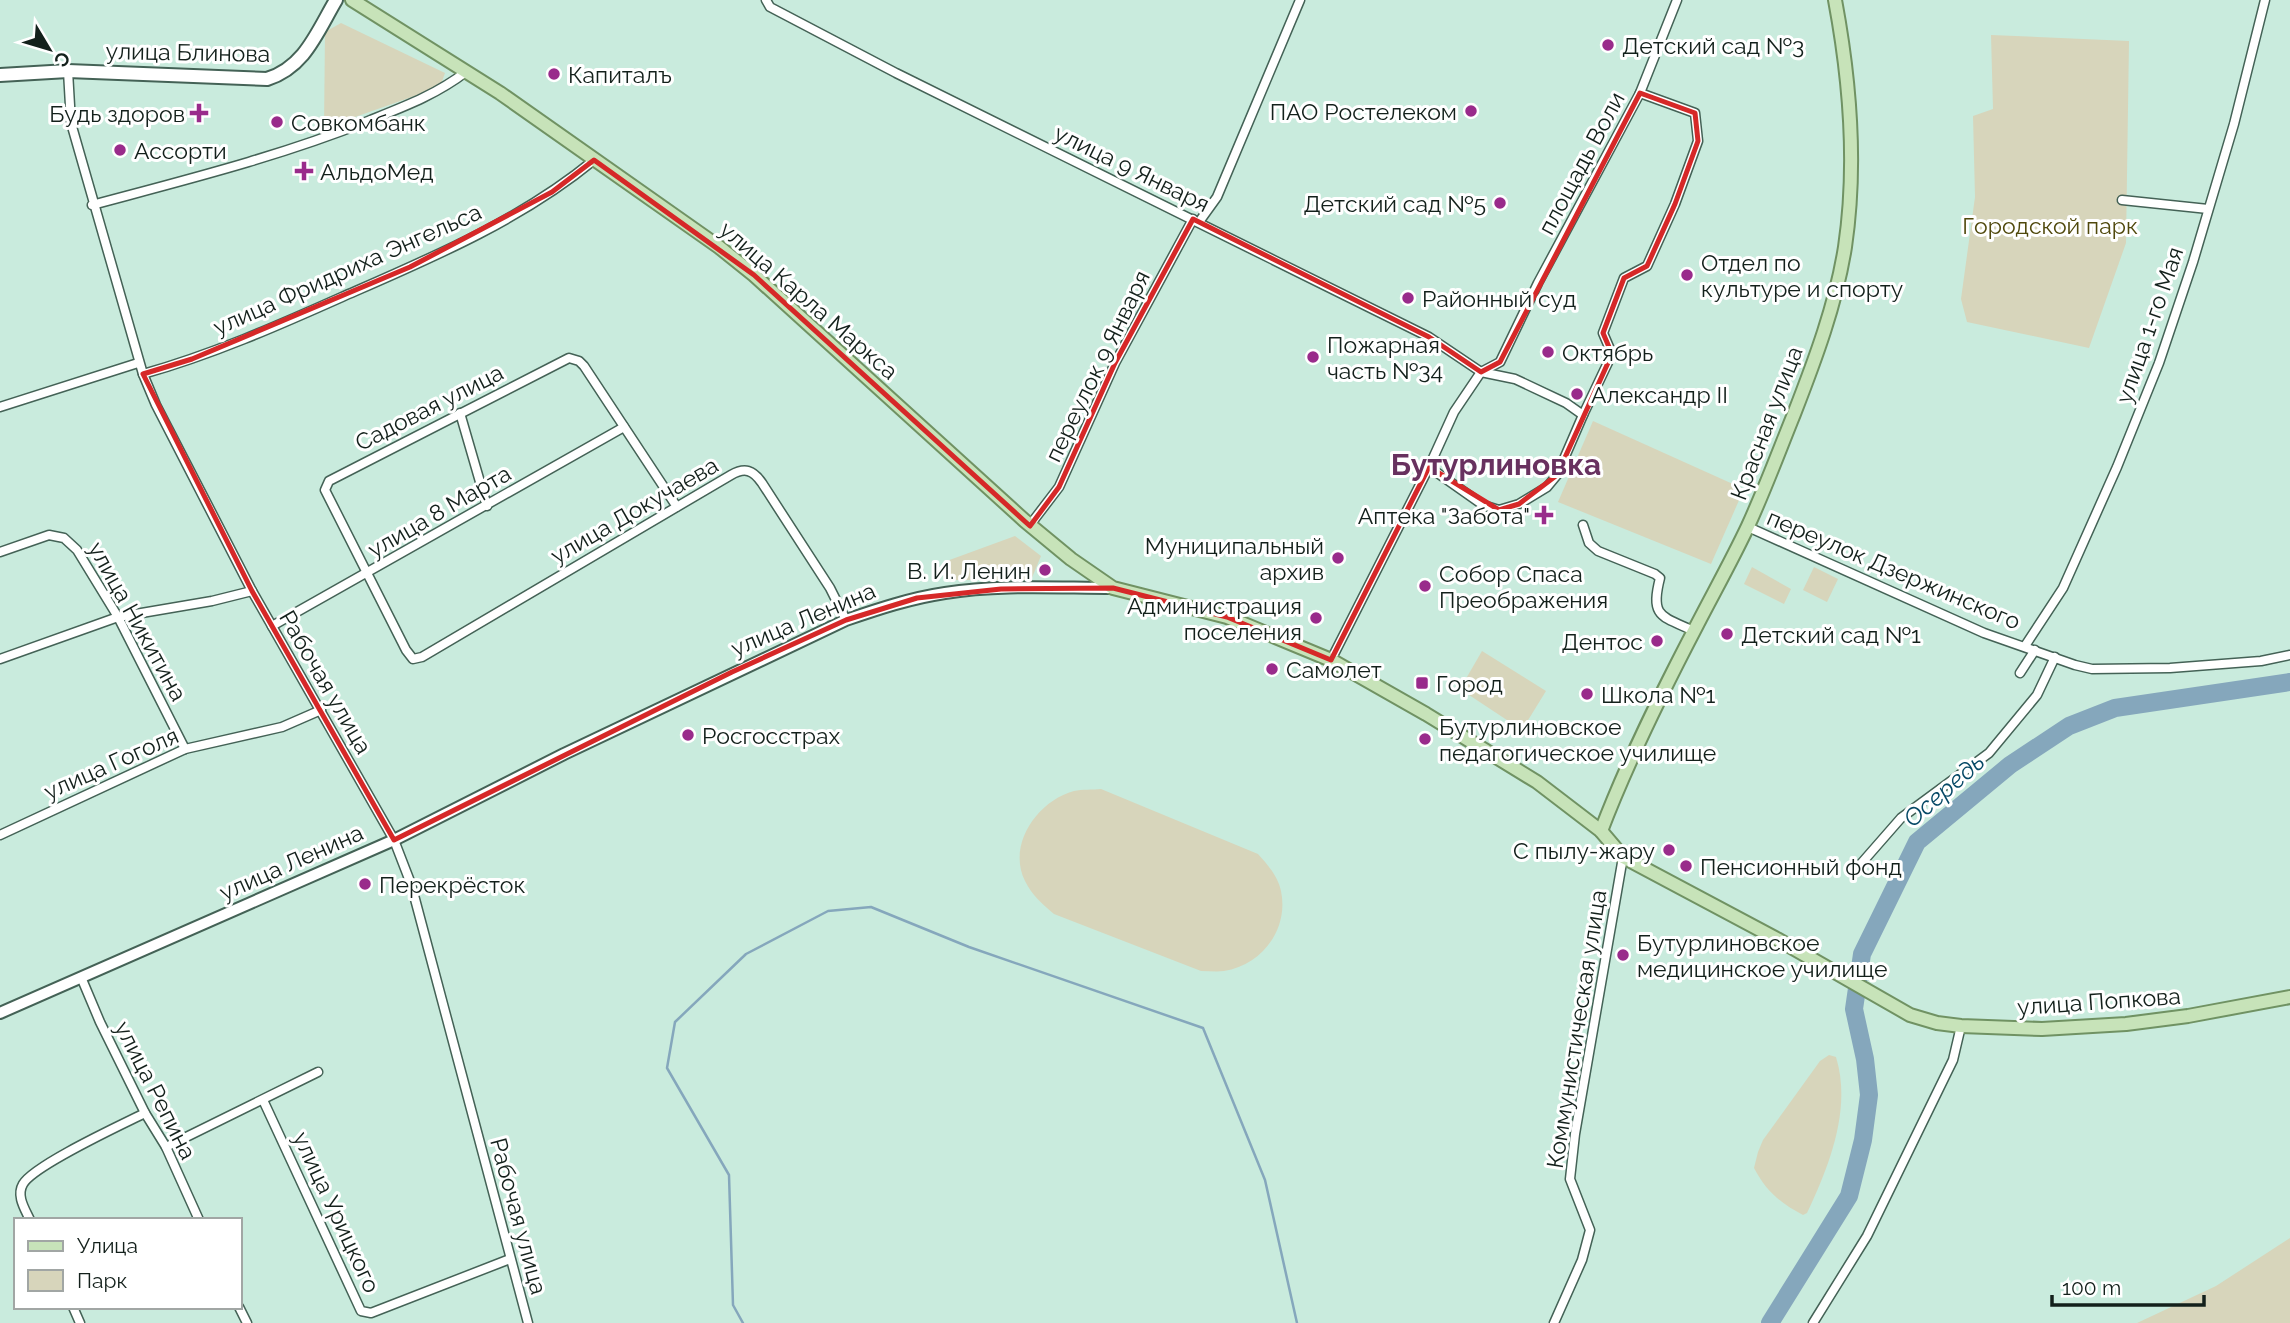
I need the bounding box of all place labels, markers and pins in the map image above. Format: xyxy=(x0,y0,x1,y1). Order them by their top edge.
place label: Детский сад №3 xyxy=(1622,32,1804,59)
marker: Детский сад №3 xyxy=(1600,37,1616,53)
place label: Капиталъ xyxy=(568,61,672,88)
marker: Капиталъ xyxy=(546,66,562,82)
place label: ПАО Ростелеком xyxy=(1270,98,1457,125)
place label: Будь здоров xyxy=(49,100,185,127)
marker: ПАО Ростелеком xyxy=(1463,103,1479,119)
marker: Будь здоров xyxy=(191,105,207,121)
place label: Совкомбанк xyxy=(291,109,426,136)
marker: Совкомбанк xyxy=(269,114,285,130)
place label: Ассорти xyxy=(134,137,227,164)
marker: Ассорти xyxy=(112,142,128,158)
place label: АльдоМед xyxy=(320,158,434,185)
marker: АльдоМед xyxy=(294,161,314,181)
place label: Детский сад №5 xyxy=(1303,190,1486,217)
marker: Детский сад №5 xyxy=(1492,195,1508,211)
place label: Отдел по культуре и спорту xyxy=(1701,249,1903,302)
marker: Отдел по культуре и спорту xyxy=(1679,267,1695,283)
place label: Районный суд xyxy=(1422,285,1576,312)
marker: Районный суд xyxy=(1400,290,1416,306)
place label: Пожарная часть №34 xyxy=(1327,331,1443,384)
place label: Октябрь xyxy=(1562,339,1653,366)
marker: Октябрь xyxy=(1540,344,1556,360)
marker: Пожарная часть №34 xyxy=(1305,349,1321,365)
place label: Александр II xyxy=(1591,381,1728,408)
marker: Александр II xyxy=(1569,386,1585,402)
place label: Аптека "Забота" xyxy=(1358,502,1530,529)
marker: Аптека "Забота" xyxy=(1536,507,1552,523)
place label: Муниципальный архив xyxy=(1145,532,1324,585)
marker: Муниципальный архив xyxy=(1330,550,1346,566)
place label: В. И. Ленин xyxy=(907,557,1031,584)
place label: Собор Спаса Преображения xyxy=(1439,560,1608,613)
marker: В. И. Ленин xyxy=(1037,562,1053,578)
marker: Собор Спаса Преображения xyxy=(1417,578,1433,594)
place label: Администрация поселения xyxy=(1127,592,1302,645)
marker: Администрация поселения xyxy=(1308,610,1324,626)
place label: Детский сад №1 xyxy=(1741,621,1921,648)
marker: Детский сад №1 xyxy=(1719,626,1735,642)
place label: Дентос xyxy=(1562,628,1643,655)
marker: Дентос xyxy=(1649,633,1665,649)
place label: Самолет xyxy=(1286,656,1382,683)
marker: Самолет xyxy=(1264,661,1280,677)
place label: Город xyxy=(1436,670,1503,697)
marker: Город xyxy=(1414,675,1430,691)
place label: Школа №1 xyxy=(1601,681,1716,708)
marker: Школа №1 xyxy=(1579,686,1595,702)
place label: Бутурлиновское педагогическое училище xyxy=(1439,713,1716,766)
place label: Росгосстрах xyxy=(702,722,840,749)
marker: Росгосстрах xyxy=(680,727,696,743)
marker: Бутурлиновское педагогическое училище xyxy=(1417,731,1433,747)
place label: С пылу-жару xyxy=(1513,837,1655,864)
marker: С пылу-жару xyxy=(1661,842,1677,858)
place label: Пенсионный фонд xyxy=(1700,853,1902,880)
marker: Пенсионный фонд xyxy=(1678,858,1694,874)
place label: Перекрёсток xyxy=(379,871,526,898)
marker: Перекрёсток xyxy=(357,876,373,892)
place label: Бутурлиновское медицинское училище xyxy=(1637,929,1888,982)
marker: Бутурлиновское медицинское училище xyxy=(1615,947,1631,963)

